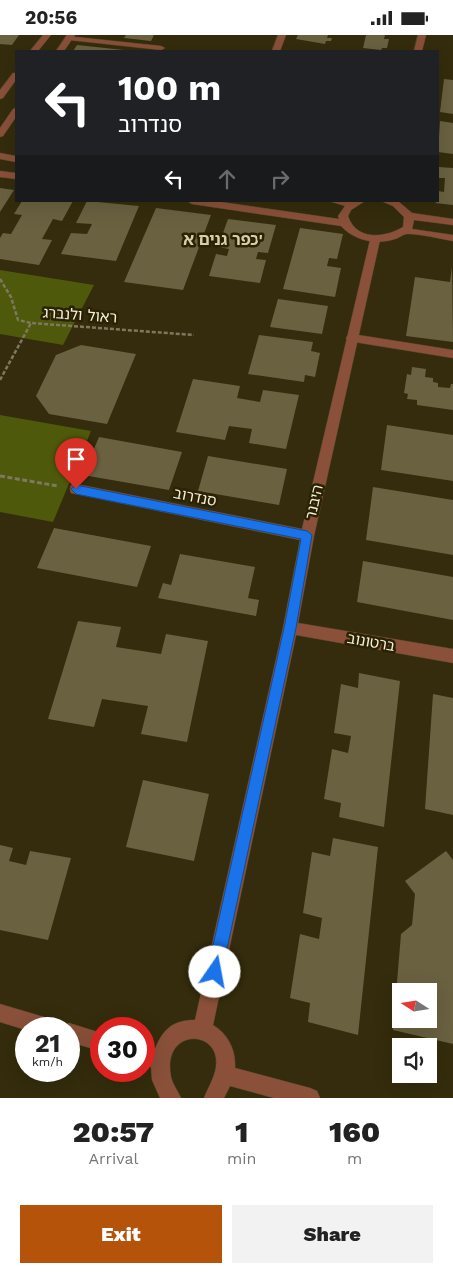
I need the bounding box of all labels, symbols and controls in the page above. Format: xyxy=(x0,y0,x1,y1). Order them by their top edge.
text: 20:56 xyxy=(25,6,77,29)
text: 100 m xyxy=(118,67,221,109)
icon: left xyxy=(35,70,100,135)
text: סנדרוב xyxy=(118,112,182,137)
icon: left xyxy=(160,165,188,193)
icon: ahead xyxy=(213,165,241,193)
icon: right xyxy=(266,165,294,193)
district label: כפר גנים א' xyxy=(183,230,263,249)
street label: ראול ולנברג xyxy=(42,303,118,327)
pin xyxy=(55,438,97,489)
icon: arrive xyxy=(62,445,90,473)
street label: היבנר xyxy=(301,483,327,521)
street label: סנדרוב xyxy=(172,484,218,510)
street label: ברטונוב xyxy=(346,629,397,655)
position arrow xyxy=(188,945,240,997)
north arrow xyxy=(392,983,438,1027)
map controls xyxy=(392,983,437,1083)
speed limit sign: 30 xyxy=(90,1017,155,1082)
text: 21 xyxy=(35,1029,60,1058)
button: sound xyxy=(392,1038,437,1083)
text: km/h xyxy=(32,1055,63,1069)
text: 20:57 xyxy=(73,1114,154,1149)
text: 1 xyxy=(235,1114,248,1149)
text: 160 xyxy=(329,1114,380,1149)
text: Arrival xyxy=(88,1149,138,1168)
text: min xyxy=(227,1149,256,1168)
text: m xyxy=(347,1149,362,1168)
button: Exit xyxy=(20,1205,222,1263)
button: Share xyxy=(232,1205,433,1263)

